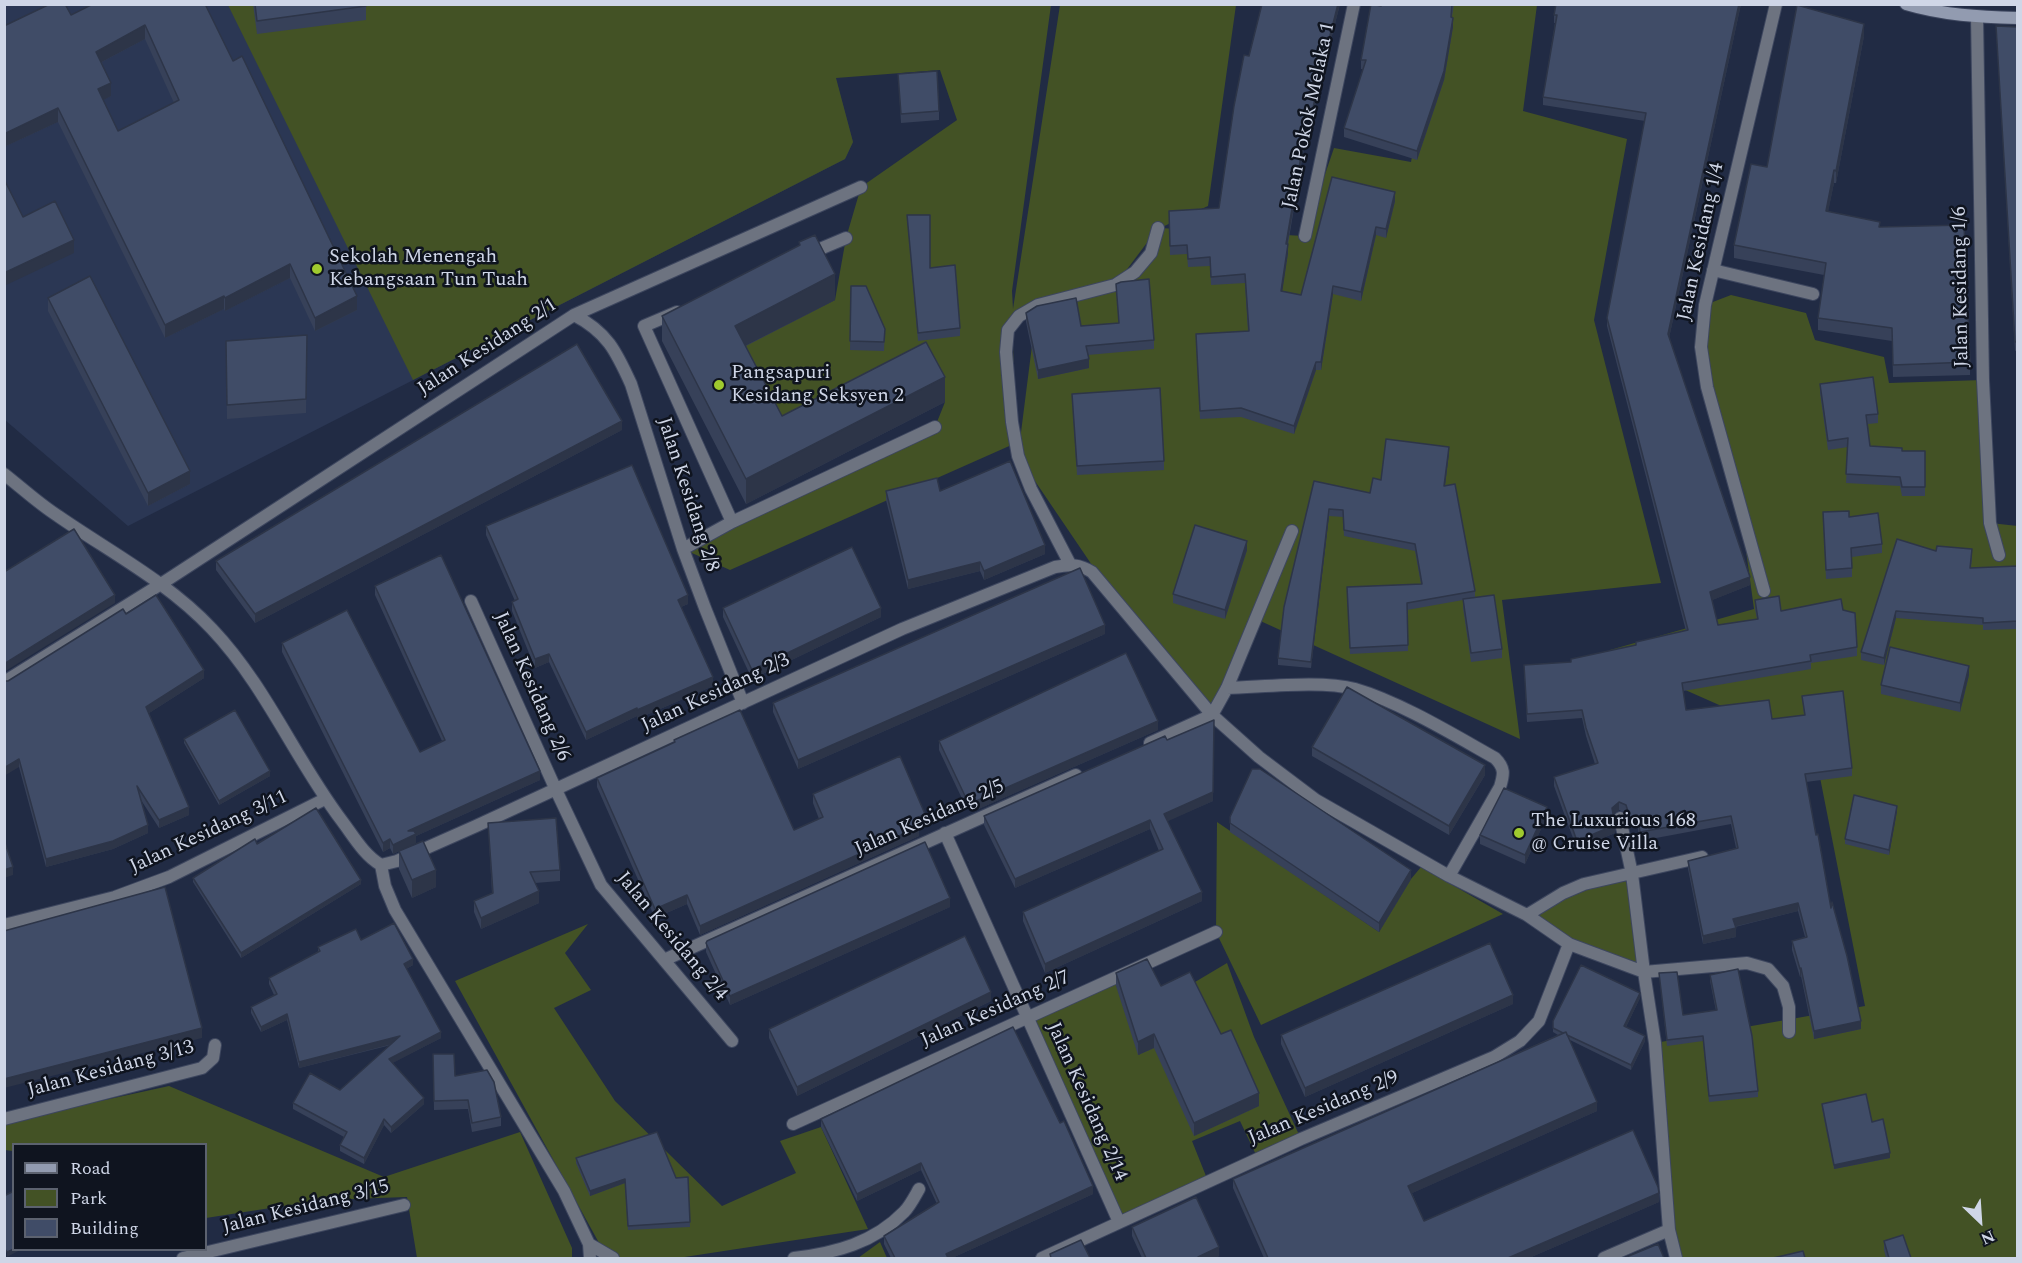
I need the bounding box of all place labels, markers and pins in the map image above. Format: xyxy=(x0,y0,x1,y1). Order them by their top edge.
place label: Sekolah Menengah Kebangsaan Tun Tuah xyxy=(329,246,528,293)
marker: Sekolah Menengah Kebangsaan Tun Tuah xyxy=(310,262,324,276)
place label: Pangsapuri Kesidang Seksyen 2 xyxy=(731,362,904,409)
marker: Pangsapuri Kesidang Seksyen 2 xyxy=(712,378,726,392)
place label: The Luxurious 168 @ Cruise Villa xyxy=(1531,810,1696,857)
marker: The Luxurious 168 @ Cruise Villa xyxy=(1512,826,1526,840)

